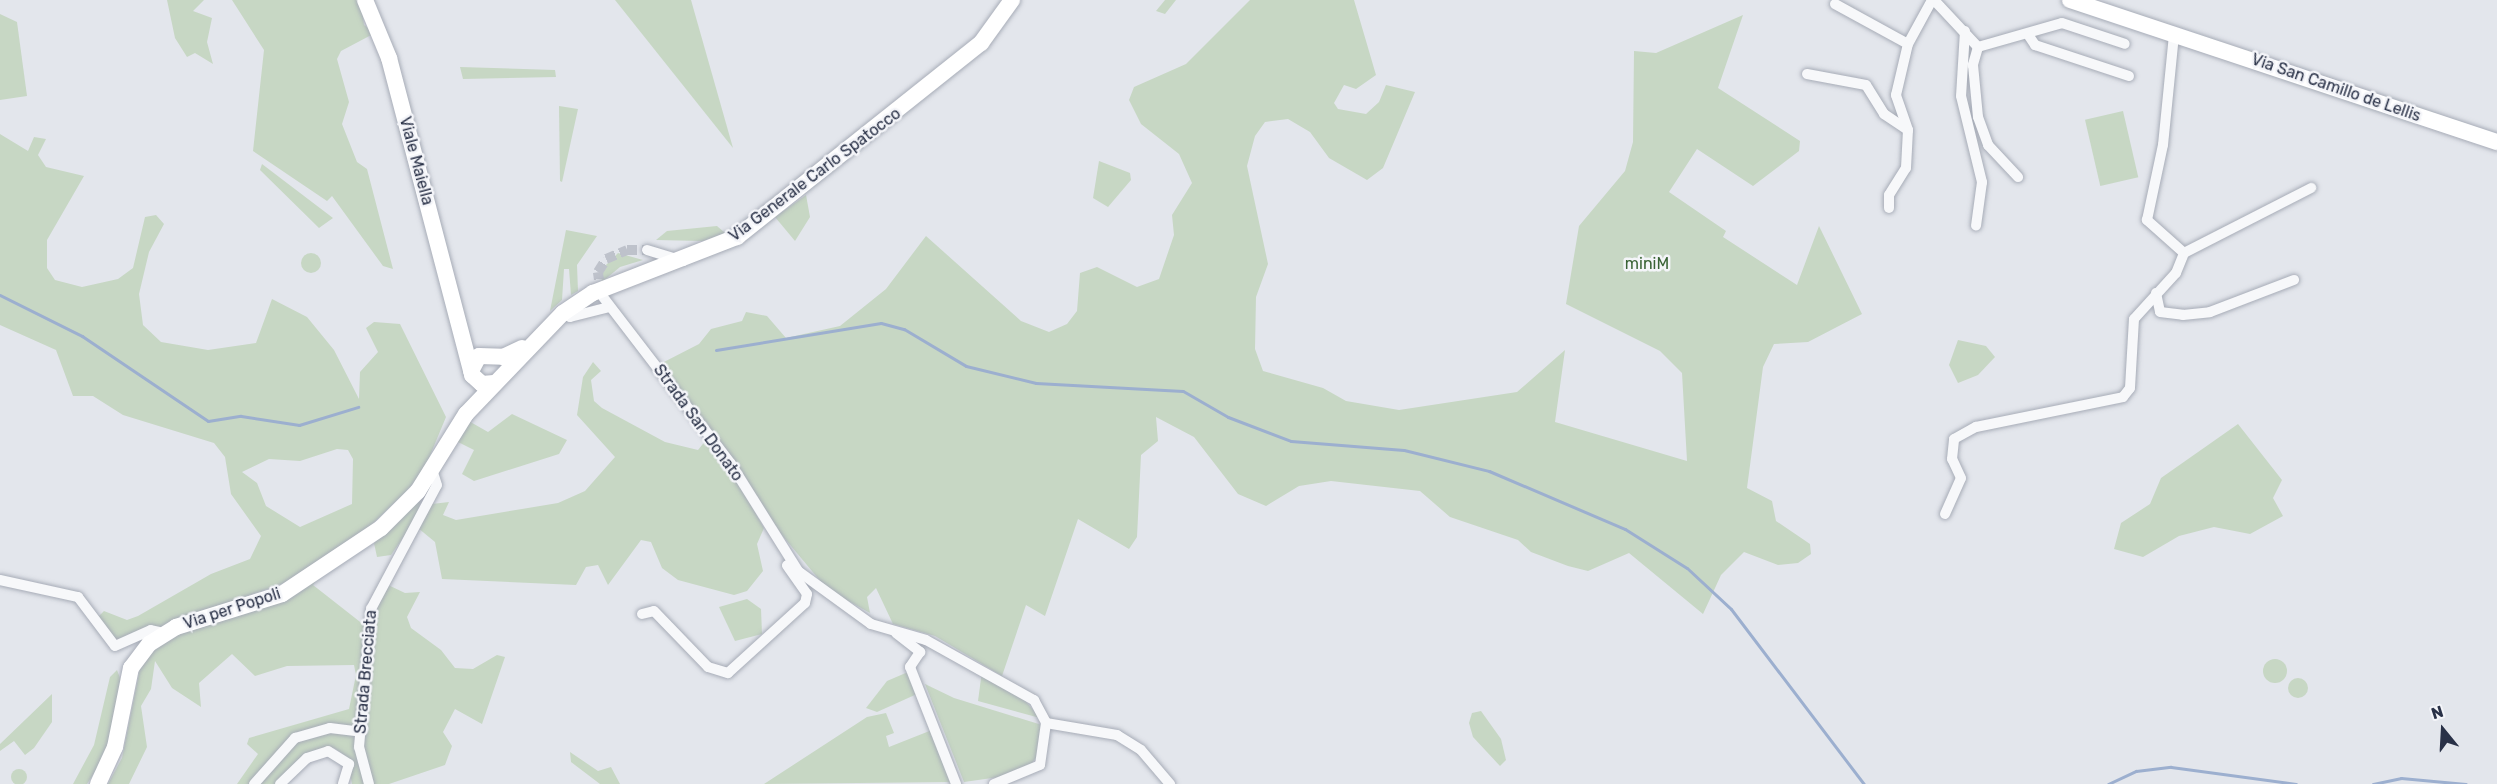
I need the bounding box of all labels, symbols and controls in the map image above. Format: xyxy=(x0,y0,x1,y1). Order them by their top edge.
street label: Via San Camillo de Lellis xyxy=(2249,50,2423,126)
street label: Via Generale Carlo Spatocco xyxy=(725,104,905,246)
street label: Viale Maiella xyxy=(395,115,437,207)
park label: miniM xyxy=(1625,254,1669,274)
street label: Strada San Donato xyxy=(649,361,747,485)
street label: Via per Popoli xyxy=(181,584,283,634)
street label: Strada Brecciata xyxy=(351,609,381,735)
north arrow xyxy=(2413,700,2473,760)
text: N xyxy=(2429,702,2446,723)

